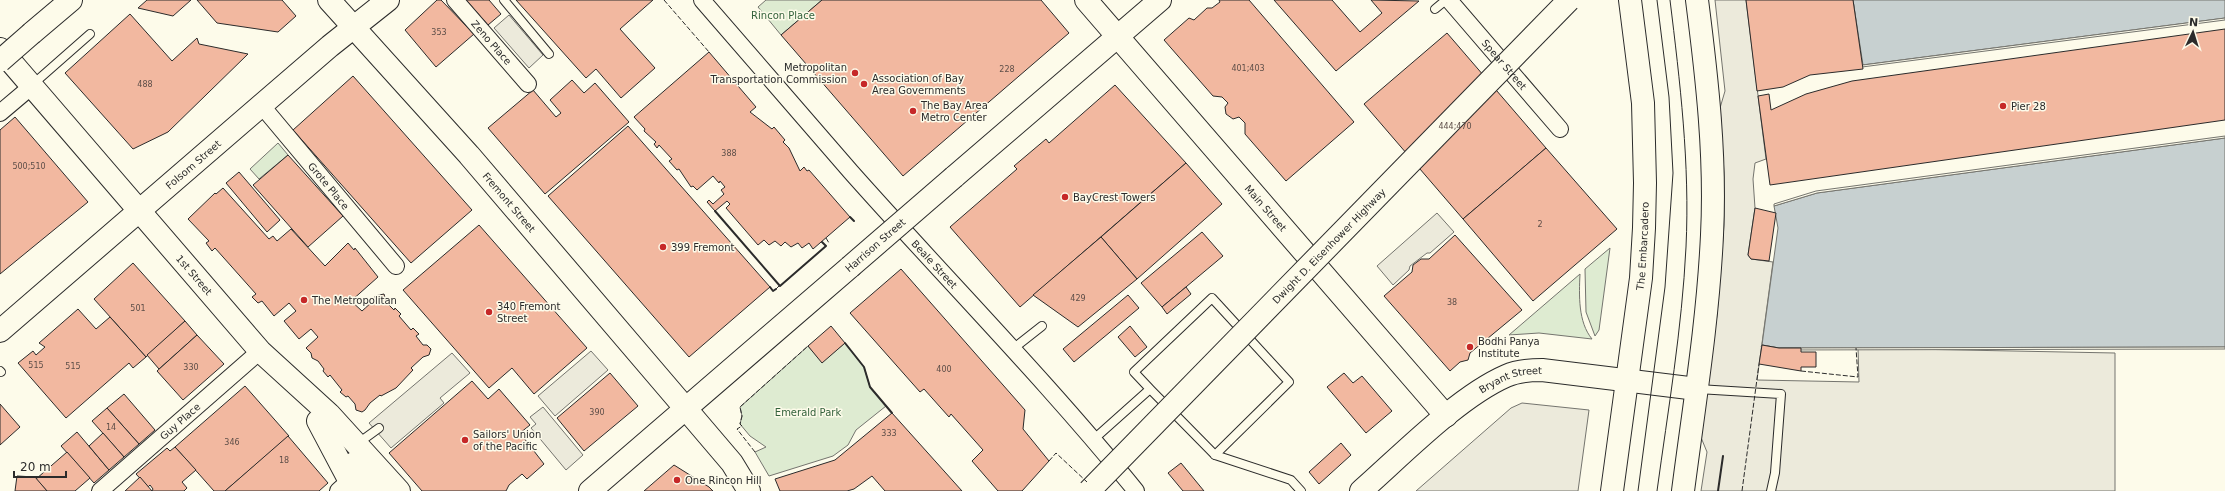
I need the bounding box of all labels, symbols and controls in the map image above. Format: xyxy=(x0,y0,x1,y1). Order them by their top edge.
park label: Rincon Place xyxy=(751,10,815,21)
north arrow xyxy=(2173,12,2213,52)
text: N xyxy=(2189,16,2199,29)
street label: Zeno Place xyxy=(469,18,514,67)
house number: 353 xyxy=(431,28,447,37)
street label: Spear Street xyxy=(1479,37,1529,92)
place label: Metropolitan Transportation Commission xyxy=(710,62,847,85)
house number: 401;403 xyxy=(1231,64,1265,73)
house number: 228 xyxy=(999,65,1015,74)
marker: Metropolitan Transportation Commission xyxy=(850,68,860,78)
place label: Association of Bay Area Governments xyxy=(872,73,966,96)
marker: Association of Bay Area Governments xyxy=(859,79,869,89)
house number: 488 xyxy=(137,80,153,89)
place label: The Bay Area Metro Center xyxy=(920,100,988,123)
marker: Pier 28 xyxy=(1998,101,2008,111)
place label: Pier 28 xyxy=(2011,101,2046,112)
marker: The Bay Area Metro Center xyxy=(908,106,918,116)
house number: 444;470 xyxy=(1438,122,1472,131)
street label: Folsom Street xyxy=(164,138,223,191)
house number: 388 xyxy=(721,149,737,158)
street label: Grote Place xyxy=(306,160,351,212)
house number: 500;510 xyxy=(12,162,46,171)
street label: Fremont Street xyxy=(480,171,538,235)
street label: Main Street xyxy=(1243,183,1289,234)
street label: Dwight D. Eisenhower Highway xyxy=(1270,186,1388,306)
marker: BayCrest Towers xyxy=(1060,192,1070,202)
place label: BayCrest Towers xyxy=(1073,192,1155,203)
street label: The Embarcadero xyxy=(1634,202,1651,292)
street label: Harrison Street xyxy=(843,216,908,274)
house number: 2 xyxy=(1537,220,1543,229)
street label: Beale Street xyxy=(909,238,959,291)
marker: 399 Fremont xyxy=(658,242,668,252)
place label: 399 Fremont xyxy=(671,242,735,253)
street label: 1st Street xyxy=(174,253,214,297)
house number: 429 xyxy=(1070,294,1086,303)
marker: The Metropolitan xyxy=(299,295,309,305)
place label: The Metropolitan xyxy=(311,295,397,306)
house number: 38 xyxy=(1447,298,1457,307)
place label: 340 Fremont Street xyxy=(497,301,561,324)
house number: 501 xyxy=(130,304,146,313)
marker: 340 Fremont Street xyxy=(484,307,494,317)
place label: Bodhi Panya Institute xyxy=(1478,336,1540,359)
marker: Bodhi Panya Institute xyxy=(1465,342,1475,352)
house number: 515 xyxy=(28,361,44,370)
house number: 515 xyxy=(65,362,81,371)
house number: 330 xyxy=(183,363,199,372)
house number: 400 xyxy=(936,365,952,374)
street label: Bryant Street xyxy=(1477,365,1542,396)
street label: Guy Place xyxy=(158,401,202,442)
park label: Emerald Park xyxy=(775,407,841,418)
house number: 390 xyxy=(589,408,605,417)
house number: 14 xyxy=(106,423,116,432)
place label: Sailors' Union of the Pacific xyxy=(473,429,541,452)
house number: 333 xyxy=(881,429,897,438)
marker: Sailors' Union of the Pacific xyxy=(460,435,470,445)
house number: 346 xyxy=(224,438,240,447)
scale bar xyxy=(14,453,66,479)
house number: 18 xyxy=(279,456,289,465)
text: 20 m xyxy=(20,460,51,474)
marker: One Rincon Hill xyxy=(672,475,682,485)
place label: One Rincon Hill xyxy=(685,475,762,486)

